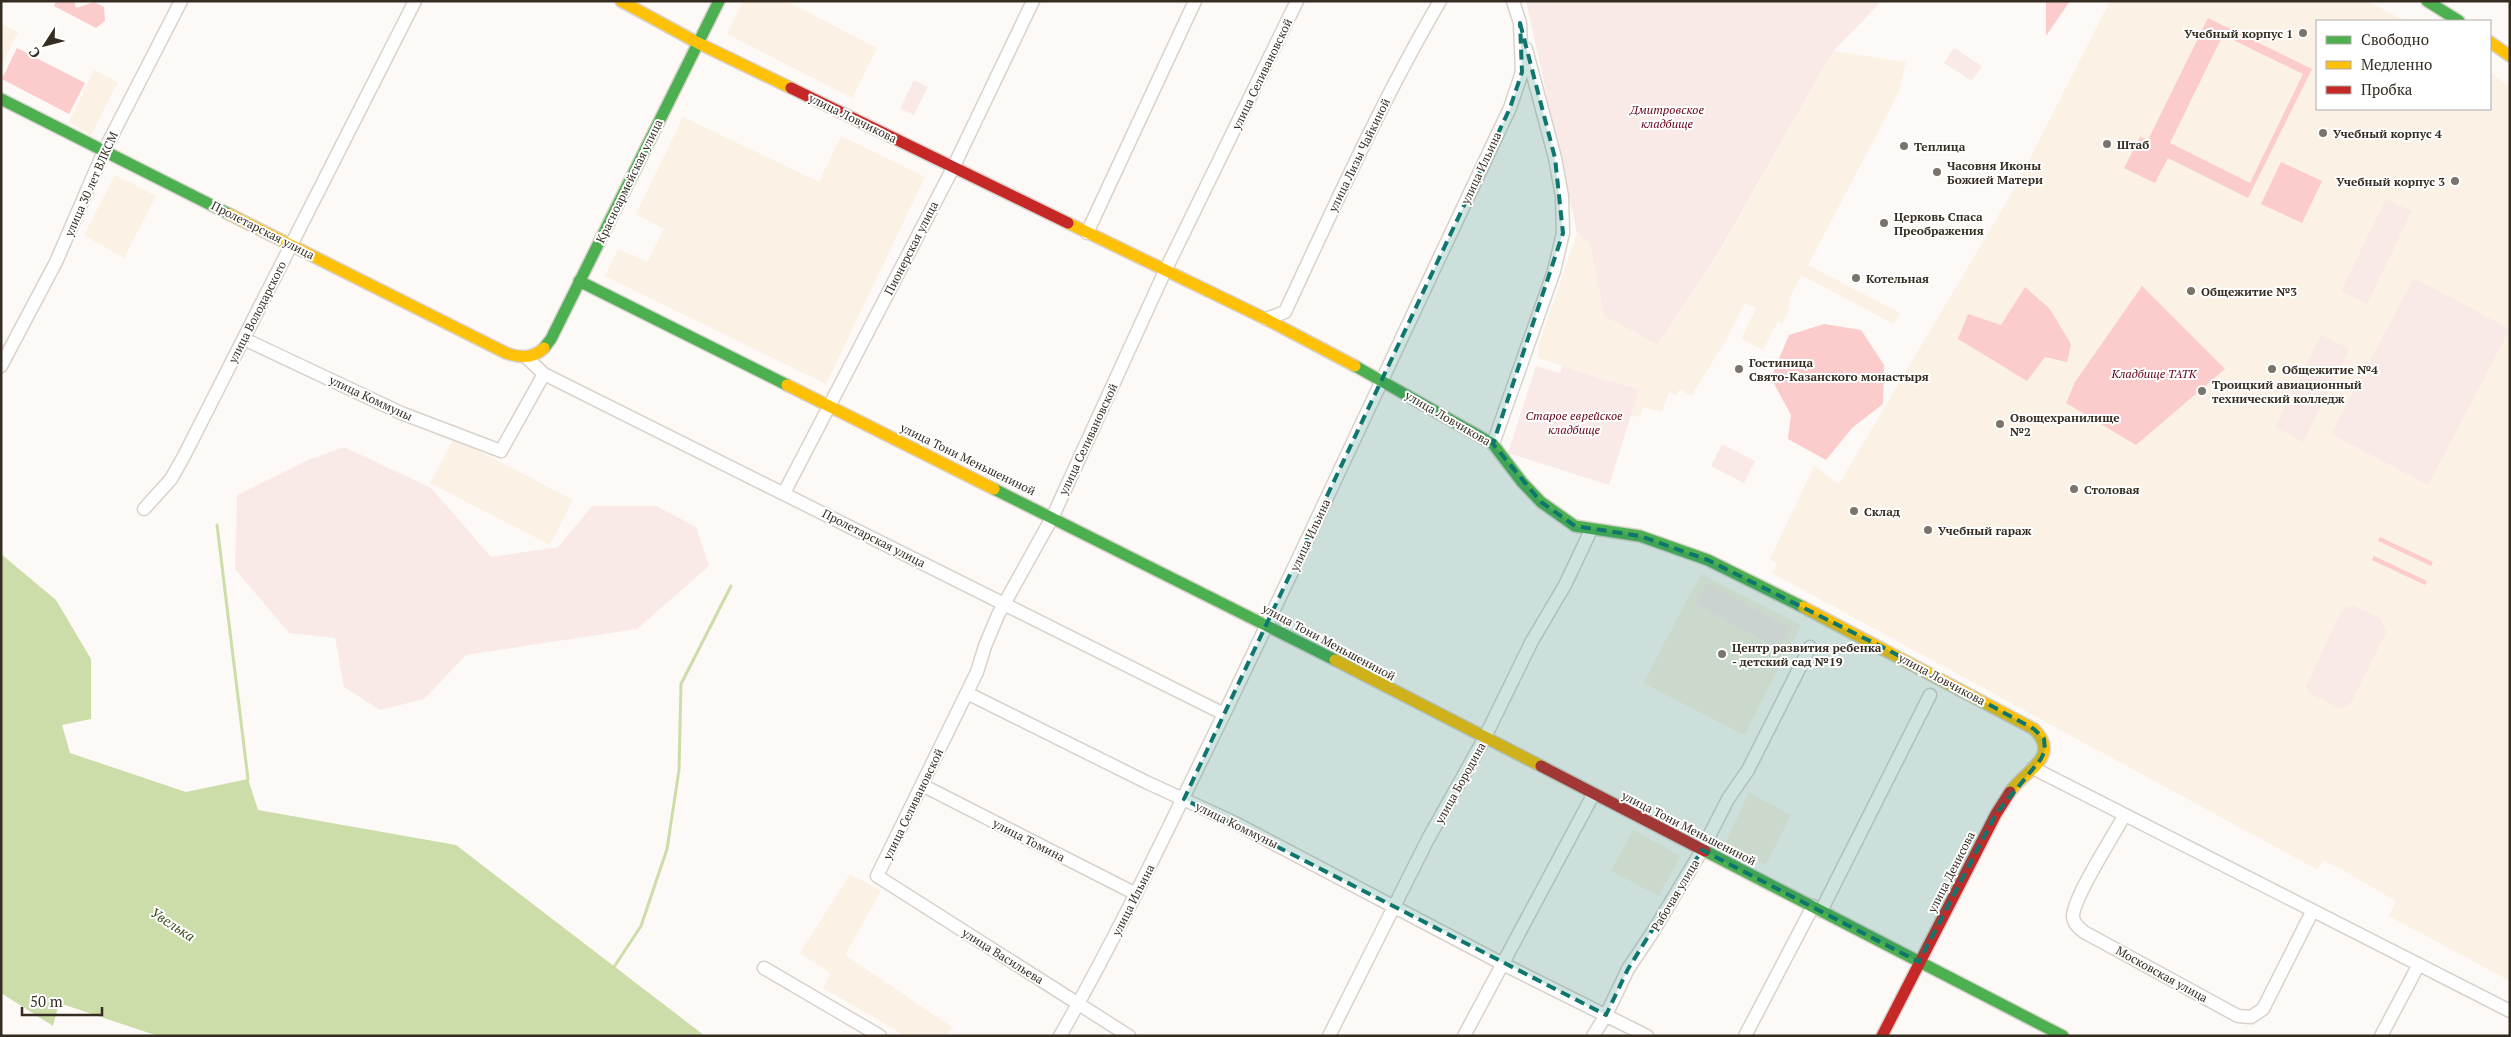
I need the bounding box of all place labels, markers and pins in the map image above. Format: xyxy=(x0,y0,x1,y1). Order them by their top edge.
place label: Учебный корпус 1 xyxy=(2184,26,2293,41)
marker: Учебный корпус 1 xyxy=(2297,27,2309,39)
place label: Учебный корпус 4 xyxy=(2333,126,2442,141)
marker: Учебный корпус 4 xyxy=(2317,127,2329,139)
place label: Штаб xyxy=(2117,137,2149,152)
marker: Штаб xyxy=(2101,138,2113,150)
place label: Теплица xyxy=(1914,139,1966,154)
marker: Теплица xyxy=(1898,140,1910,152)
place label: Часовня Иконы Божией Матери xyxy=(1947,158,2043,187)
marker: Часовня Иконы Божией Матери xyxy=(1931,166,1943,178)
place label: Учебный корпус 3 xyxy=(2336,174,2445,189)
marker: Учебный корпус 3 xyxy=(2449,175,2461,187)
place label: Церковь Спаса Преображения xyxy=(1894,209,1984,238)
marker: Церковь Спаса Преображения xyxy=(1878,217,1890,229)
place label: Котельная xyxy=(1866,271,1929,286)
marker: Котельная xyxy=(1850,272,1862,284)
place label: Общежитие №3 xyxy=(2201,284,2297,299)
marker: Общежитие №3 xyxy=(2185,285,2197,297)
place label: Гостиница Свято-Казанского монастыря xyxy=(1749,355,1929,384)
place label: Общежитие №4 xyxy=(2282,362,2378,377)
marker: Гостиница Свято-Казанского монастыря xyxy=(1733,363,1745,375)
marker: Общежитие №4 xyxy=(2266,363,2278,375)
place label: Троицкий авиационный технический колледж xyxy=(2212,377,2362,406)
marker: Троицкий авиационный технический колледж xyxy=(2196,385,2208,397)
place label: Овощехранилище №2 xyxy=(2010,410,2120,439)
marker: Овощехранилище №2 xyxy=(1994,418,2006,430)
place label: Столовая xyxy=(2084,482,2140,497)
marker: Столовая xyxy=(2068,483,2080,495)
place label: Склад xyxy=(1864,504,1901,519)
marker: Склад xyxy=(1848,505,1860,517)
place label: Учебный гараж xyxy=(1938,523,2032,538)
marker: Учебный гараж xyxy=(1922,524,1934,536)
place label: Центр развития ребенка - детский сад №19 xyxy=(1732,640,1882,669)
marker: Центр развития ребенка - детский сад №19 xyxy=(1716,648,1728,660)

